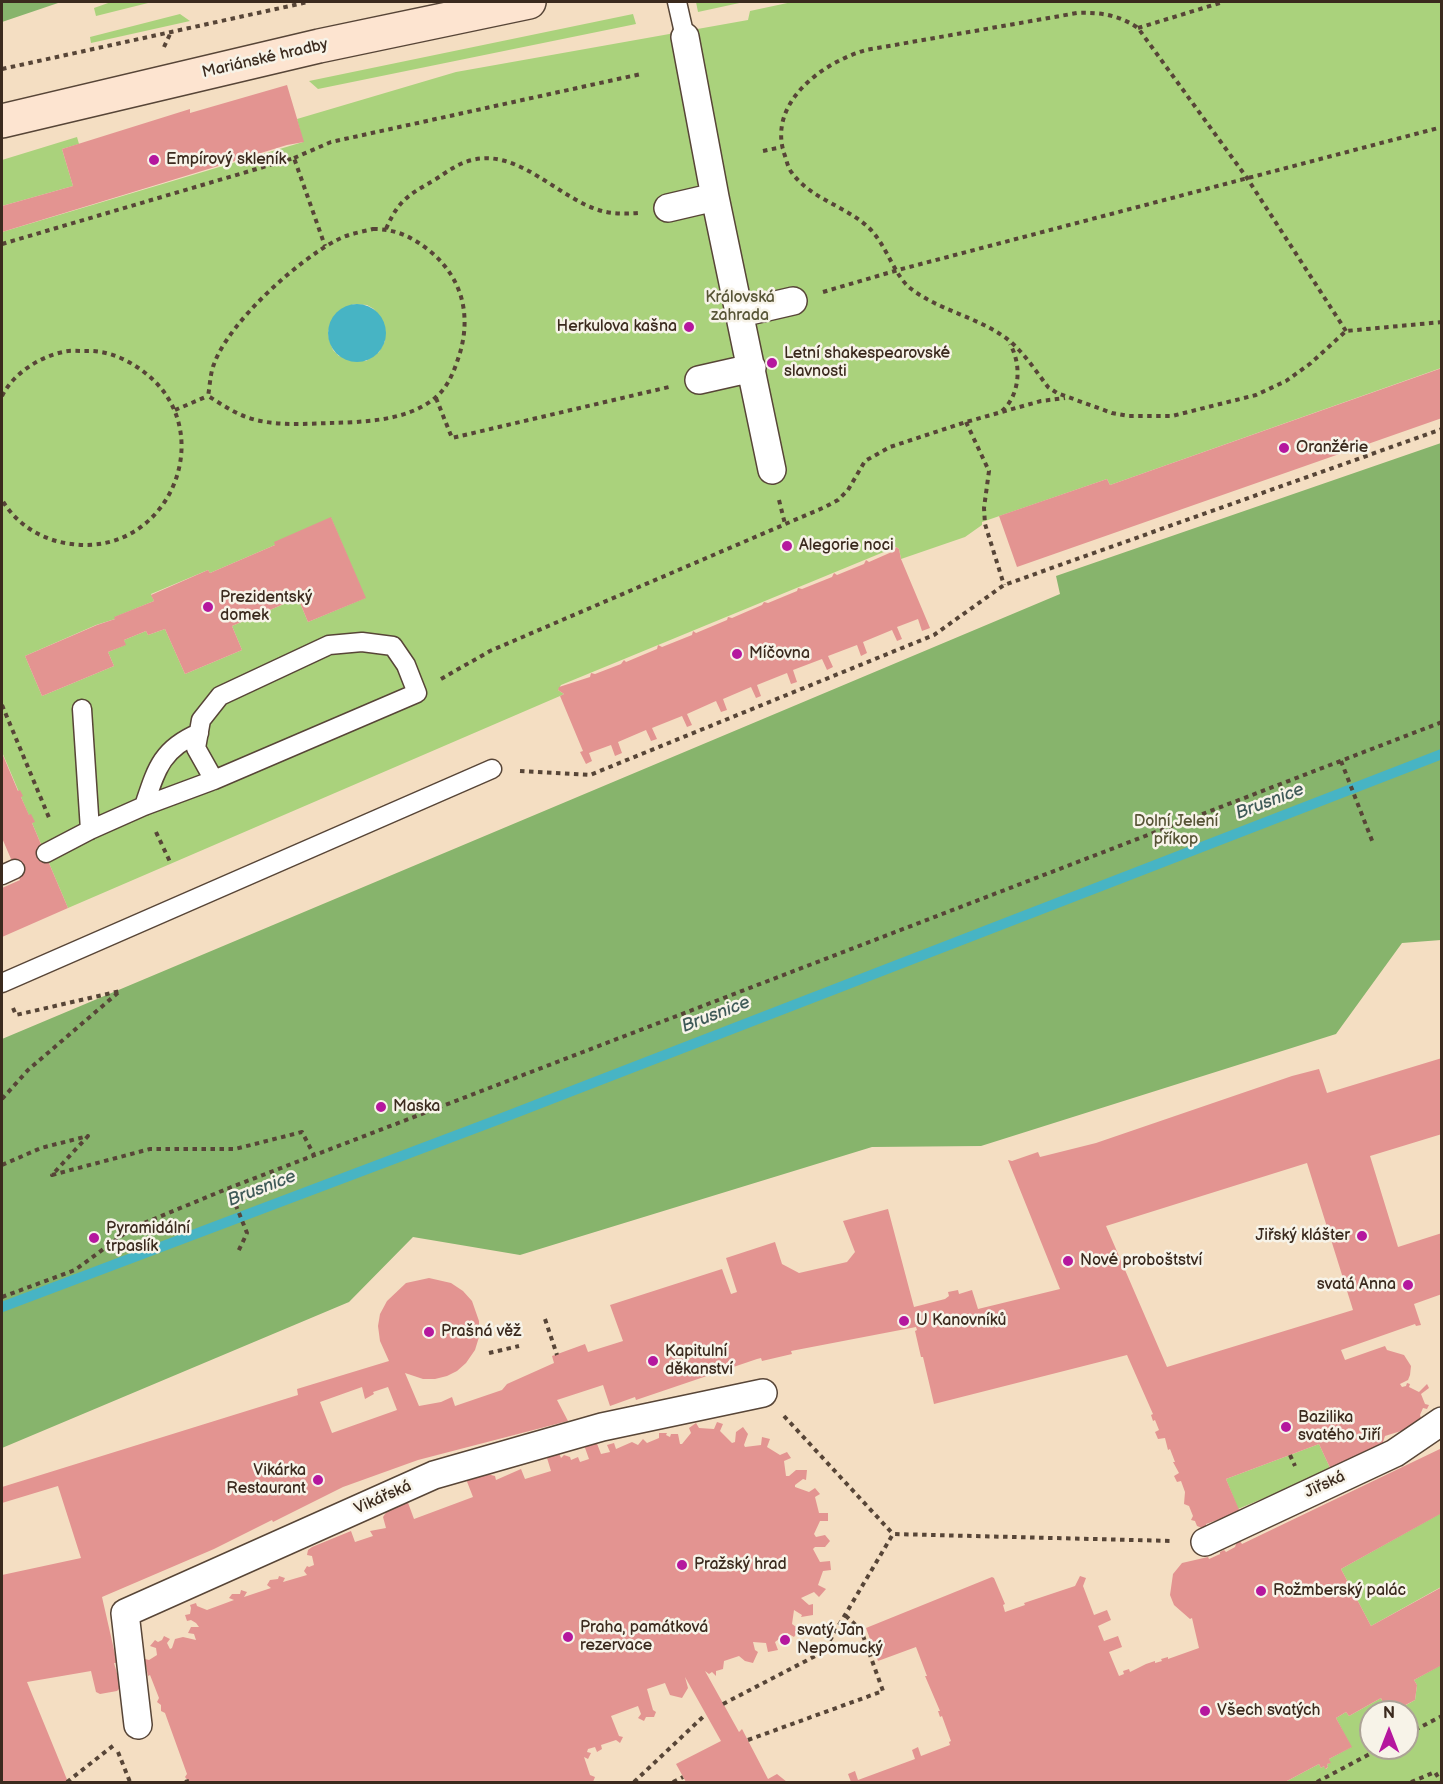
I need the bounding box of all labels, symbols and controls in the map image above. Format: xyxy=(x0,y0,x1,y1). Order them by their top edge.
street label: Mariánské hradby xyxy=(200,35,330,83)
place label: Empírový skleník xyxy=(166,150,286,170)
marker: Empírový skleník xyxy=(147,153,161,167)
park label: Královská zahrada xyxy=(705,288,775,326)
place label: Herkulova kašna xyxy=(556,317,677,337)
marker: Herkulova kašna xyxy=(682,320,696,334)
place label: Letní shakespearovské slavnosti xyxy=(784,344,950,382)
marker: Letní shakespearovské slavnosti xyxy=(765,356,779,370)
place label: Oranžérie xyxy=(1296,438,1368,458)
marker: Oranžérie xyxy=(1277,441,1291,455)
place label: Alegorie noci xyxy=(799,536,894,556)
marker: Alegorie noci xyxy=(780,539,794,553)
place label: Prezidentský domek xyxy=(220,588,312,626)
marker: Prezidentský domek xyxy=(201,600,215,614)
place label: Míčovna xyxy=(749,644,810,664)
marker: Míčovna xyxy=(730,647,744,661)
water label: Brusnice xyxy=(1233,779,1307,825)
park label: Dolní Jelení příkop xyxy=(1134,812,1218,850)
water label: Brusnice xyxy=(679,992,753,1038)
place label: Maska xyxy=(393,1097,440,1117)
marker: Maska xyxy=(374,1100,388,1114)
water label: Brusnice xyxy=(225,1166,299,1212)
place label: Pyramidální trpaslík xyxy=(106,1219,190,1257)
place label: Jiřský klášter xyxy=(1256,1226,1350,1246)
marker: Jiřský klášter xyxy=(1355,1229,1369,1243)
marker: Pyramidální trpaslík xyxy=(87,1231,101,1245)
place label: Nové proboštství xyxy=(1080,1251,1202,1271)
marker: Nové proboštství xyxy=(1061,1254,1075,1268)
place label: svatá Anna xyxy=(1317,1275,1396,1295)
marker: svatá Anna xyxy=(1401,1278,1415,1292)
place label: U Kanovníků xyxy=(916,1311,1006,1331)
marker: U Kanovníků xyxy=(897,1314,911,1328)
place label: Prašná věž xyxy=(441,1322,521,1342)
marker: Prašná věž xyxy=(422,1325,436,1339)
place label: Kapitulní děkanství xyxy=(665,1342,733,1380)
marker: Kapitulní děkanství xyxy=(646,1354,660,1368)
place label: Bazilika svatého Jiří xyxy=(1298,1408,1381,1446)
marker: Bazilika svatého Jiří xyxy=(1279,1420,1293,1434)
place label: Vikárka Restaurant xyxy=(226,1461,306,1499)
street label: Jiřská xyxy=(1302,1467,1348,1503)
marker: Vikárka Restaurant xyxy=(311,1473,325,1487)
street label: Vikářská xyxy=(352,1477,414,1519)
place label: Pražský hrad xyxy=(694,1555,787,1575)
marker: Pražský hrad xyxy=(675,1558,689,1572)
place label: Rožmberský palác xyxy=(1273,1581,1406,1601)
marker: Rožmberský palác xyxy=(1254,1584,1268,1598)
place label: Praha, památková rezervace xyxy=(580,1618,708,1656)
place label: svatý Jan Nepomucký xyxy=(797,1621,883,1659)
marker: Praha, památková rezervace xyxy=(561,1630,575,1644)
marker: svatý Jan Nepomucký xyxy=(778,1633,792,1647)
north arrow xyxy=(1359,1700,1419,1760)
place label: Všech svatých xyxy=(1217,1701,1320,1721)
marker: Všech svatých xyxy=(1198,1704,1212,1718)
text: N xyxy=(1383,1704,1395,1723)

